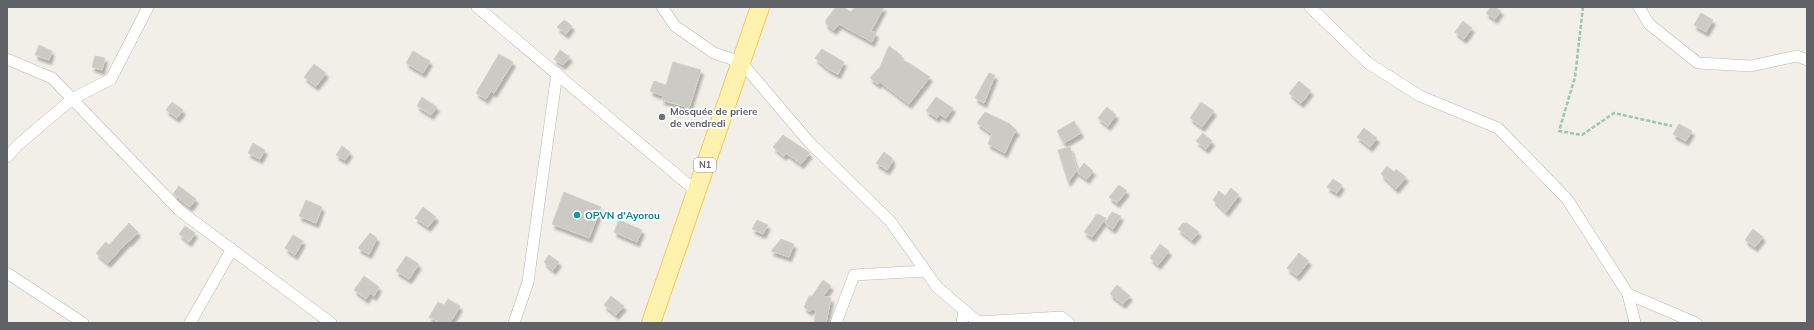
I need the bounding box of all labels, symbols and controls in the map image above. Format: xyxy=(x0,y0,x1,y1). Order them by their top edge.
place label: Mosquée de priere de vendredi xyxy=(670,105,758,130)
marker: Mosquée de priere de vendredi xyxy=(657,112,667,122)
road number: N1 xyxy=(694,158,716,172)
place label: OPVN d'Ayorou xyxy=(585,209,660,222)
marker: OPVN d'Ayorou xyxy=(572,210,582,220)

